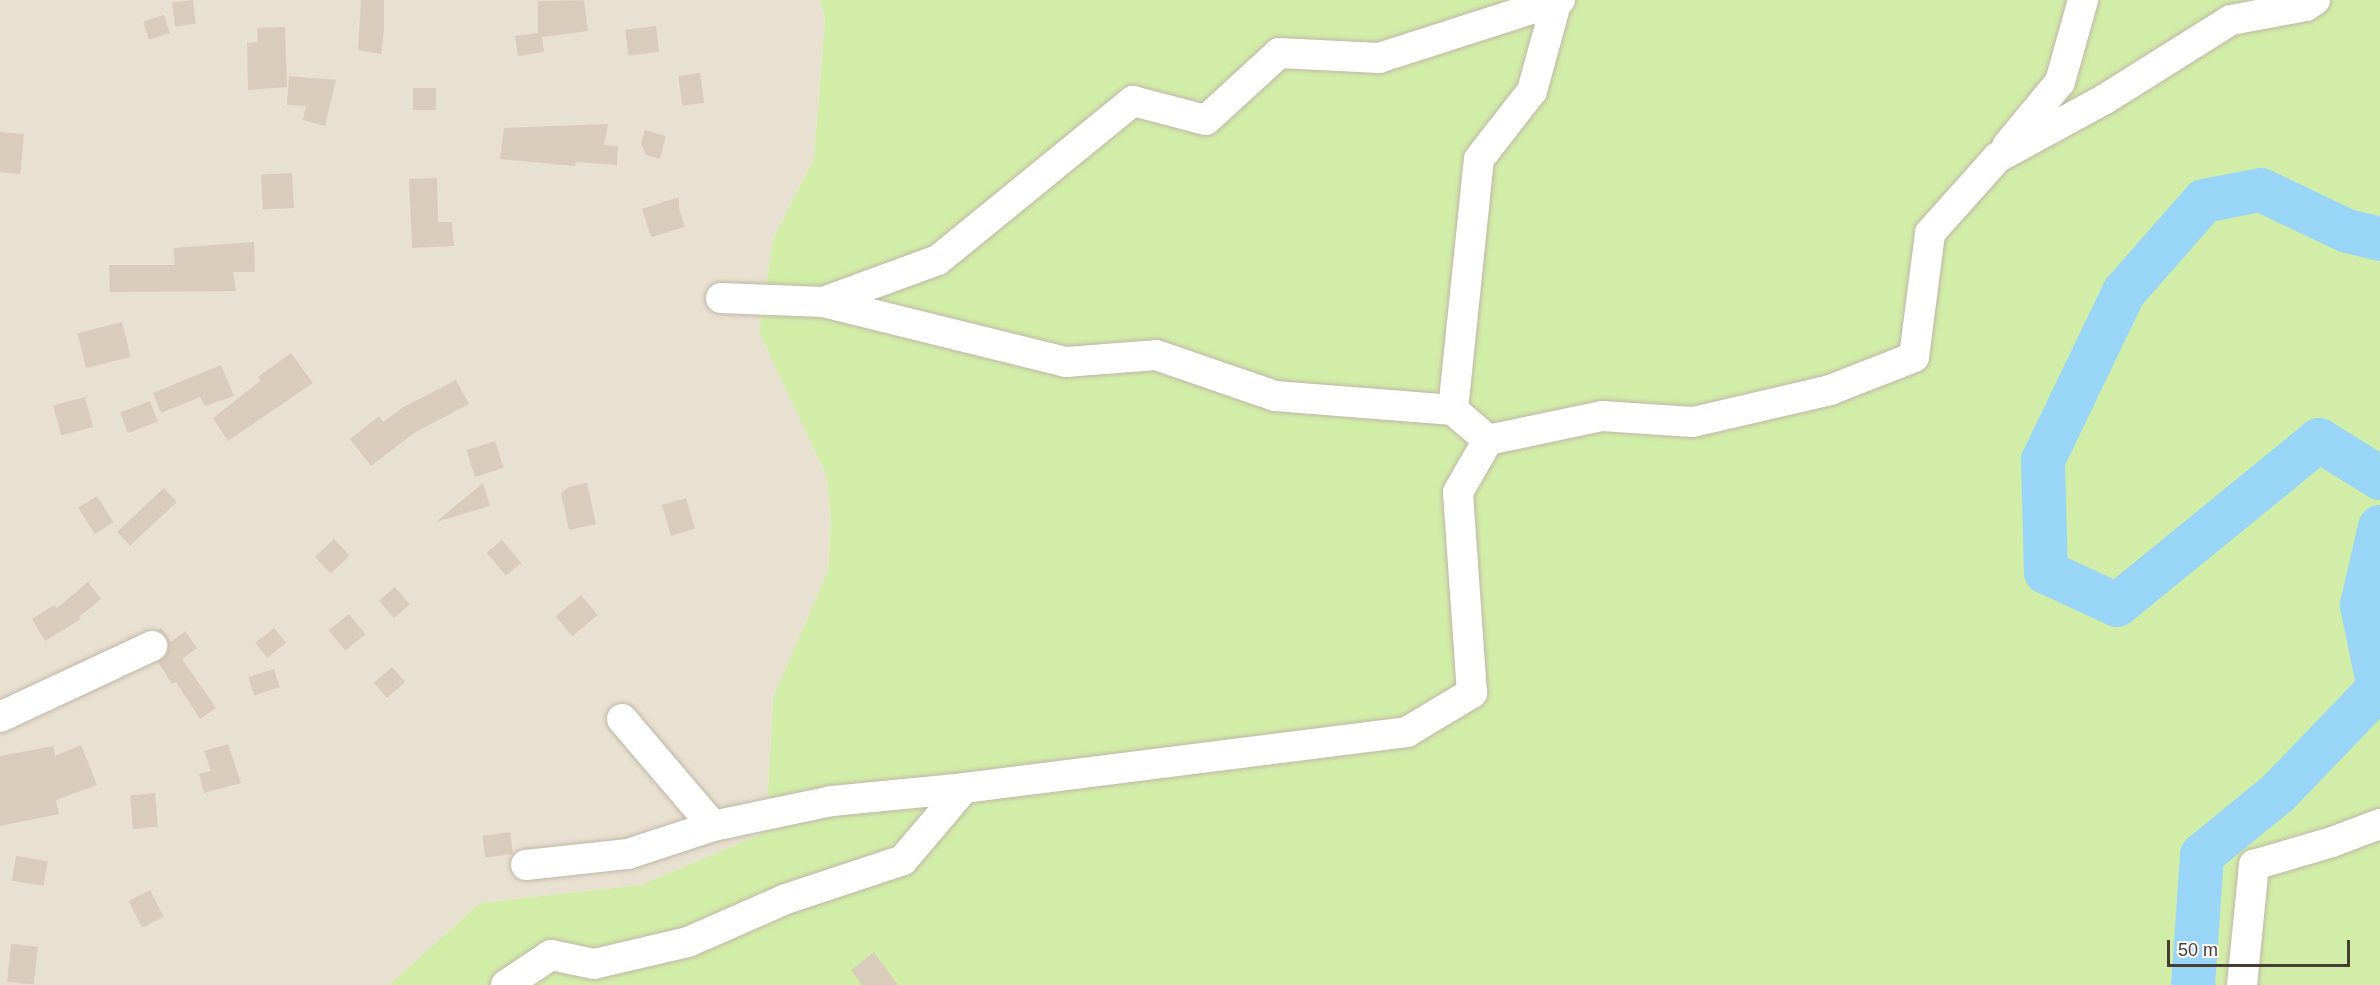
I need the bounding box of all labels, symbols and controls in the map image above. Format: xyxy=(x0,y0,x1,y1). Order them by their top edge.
scale bar xyxy=(2170,928,2353,966)
text: 50 m xyxy=(2178,940,2218,960)

